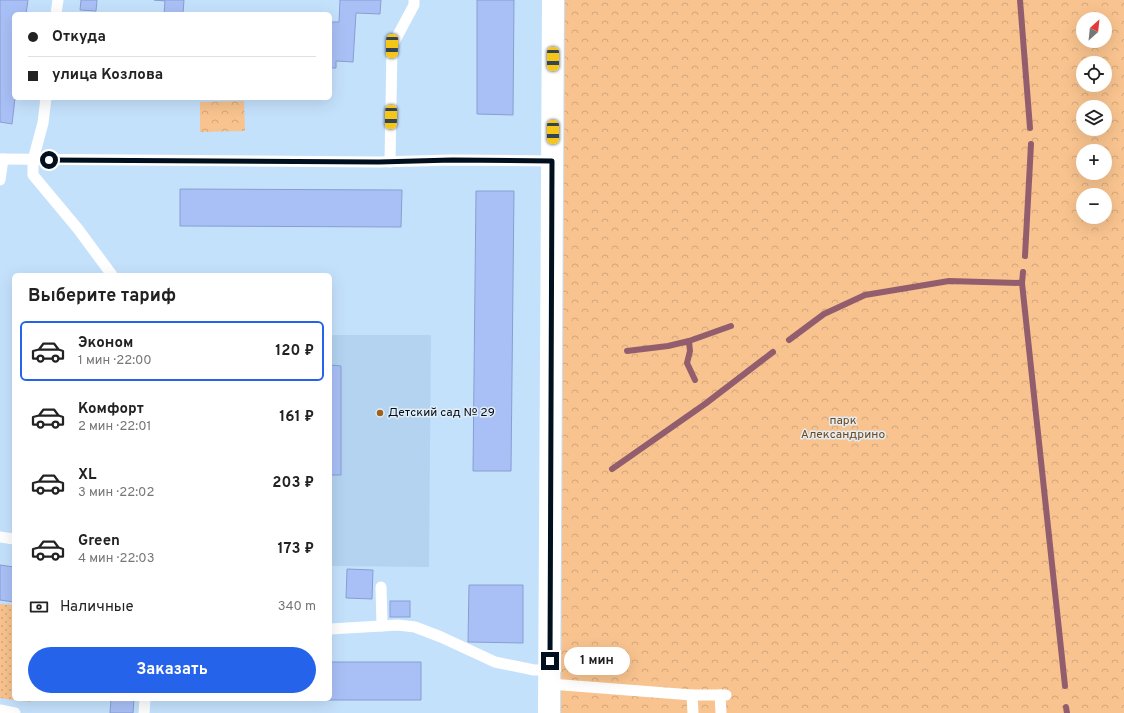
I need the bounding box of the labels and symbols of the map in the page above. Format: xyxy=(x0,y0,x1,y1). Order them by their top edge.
north arrow xyxy=(1076,12,1112,48)
car xyxy=(386,34,398,58)
car xyxy=(547,47,559,71)
car xyxy=(385,105,397,129)
car xyxy=(547,120,559,144)
route start xyxy=(40,151,58,169)
place label: Детский сад № 29 xyxy=(388,405,495,421)
marker: Детский сад № 29 xyxy=(375,408,385,418)
park label: парк Александрино xyxy=(801,413,885,443)
callout: 1 мин xyxy=(564,647,630,675)
route end xyxy=(541,652,559,670)

